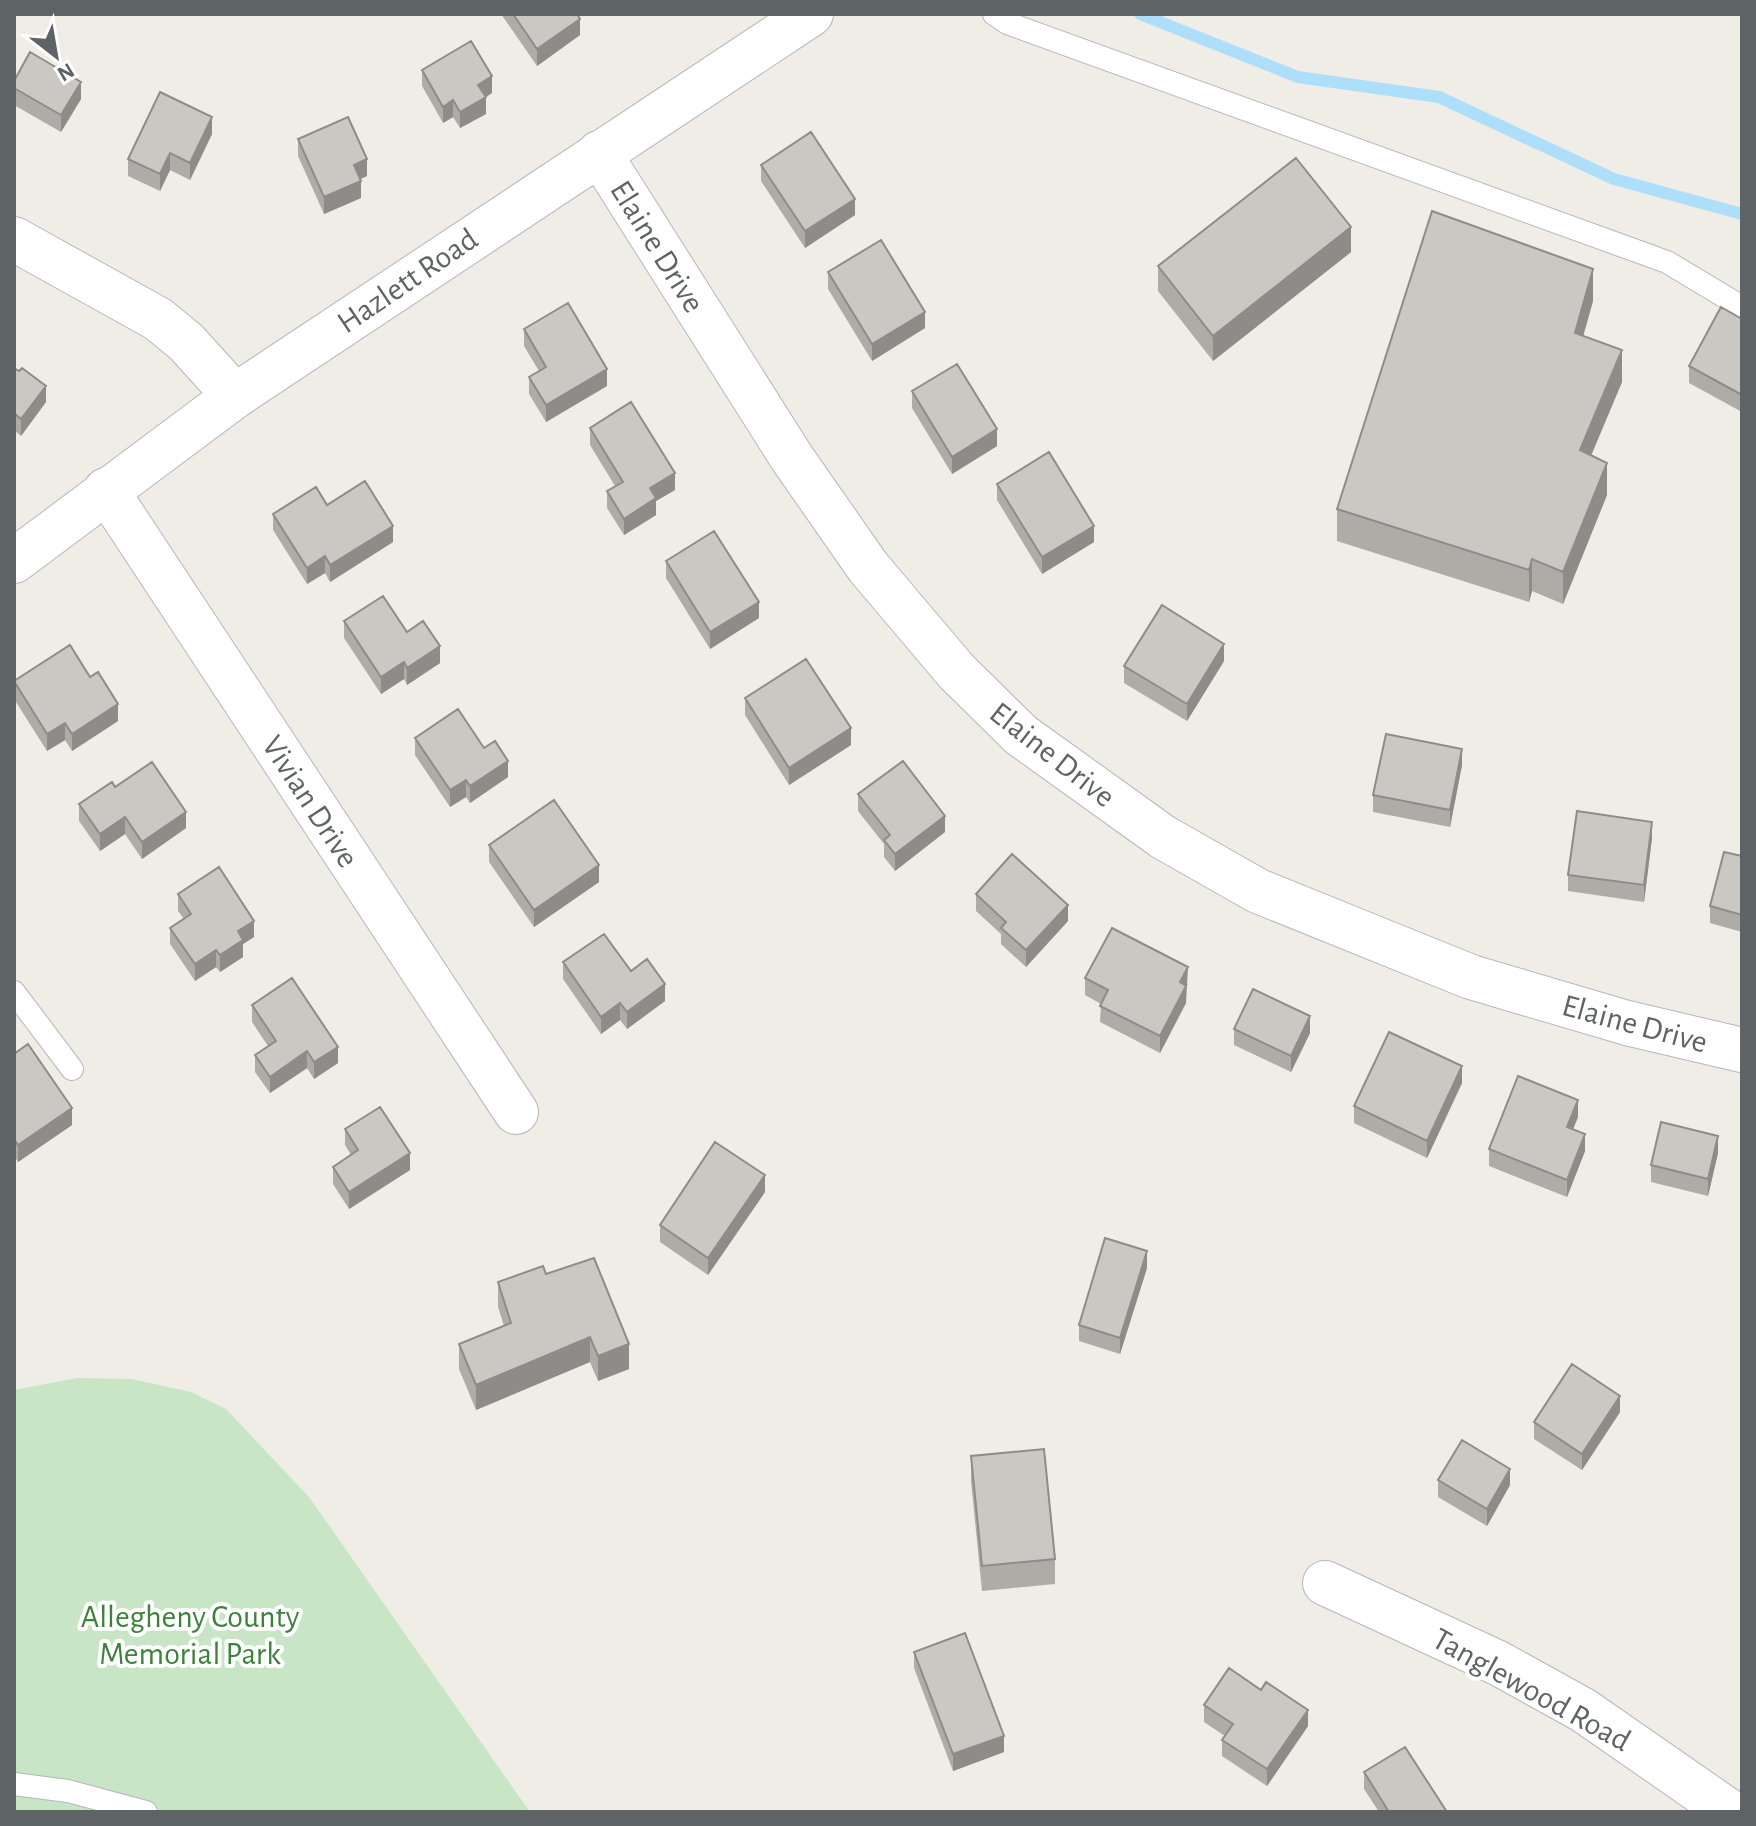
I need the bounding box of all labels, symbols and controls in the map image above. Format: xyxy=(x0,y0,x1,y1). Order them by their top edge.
north arrow xyxy=(16,16,96,96)
text: N xyxy=(54,59,78,86)
street label: Elaine Drive xyxy=(604,175,710,318)
street label: Hazlett Road xyxy=(332,222,483,339)
street label: Elaine Drive xyxy=(984,696,1121,813)
street label: Vivian Drive xyxy=(256,730,364,873)
street label: Elaine Drive xyxy=(1559,989,1711,1059)
park label: Allegheny County Memorial Park xyxy=(81,1601,300,1670)
street label: Tanglewood Road xyxy=(1427,1622,1636,1757)

